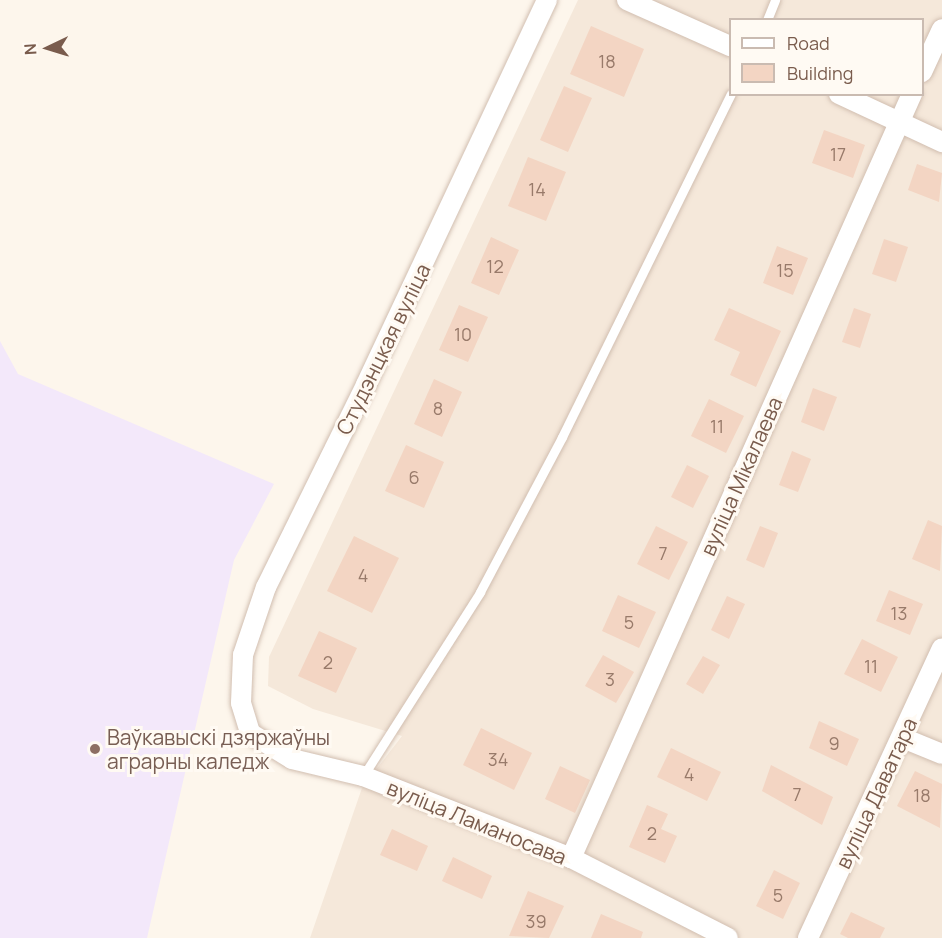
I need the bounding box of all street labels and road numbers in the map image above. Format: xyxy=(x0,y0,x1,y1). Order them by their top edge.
street label: Студэнцкая вуліца xyxy=(331,259,435,439)
street label: вуліца Мікалаева xyxy=(695,393,787,559)
street label: вуліца Даватара xyxy=(830,713,922,873)
street label: вуліца Ламаносава xyxy=(384,774,570,870)

